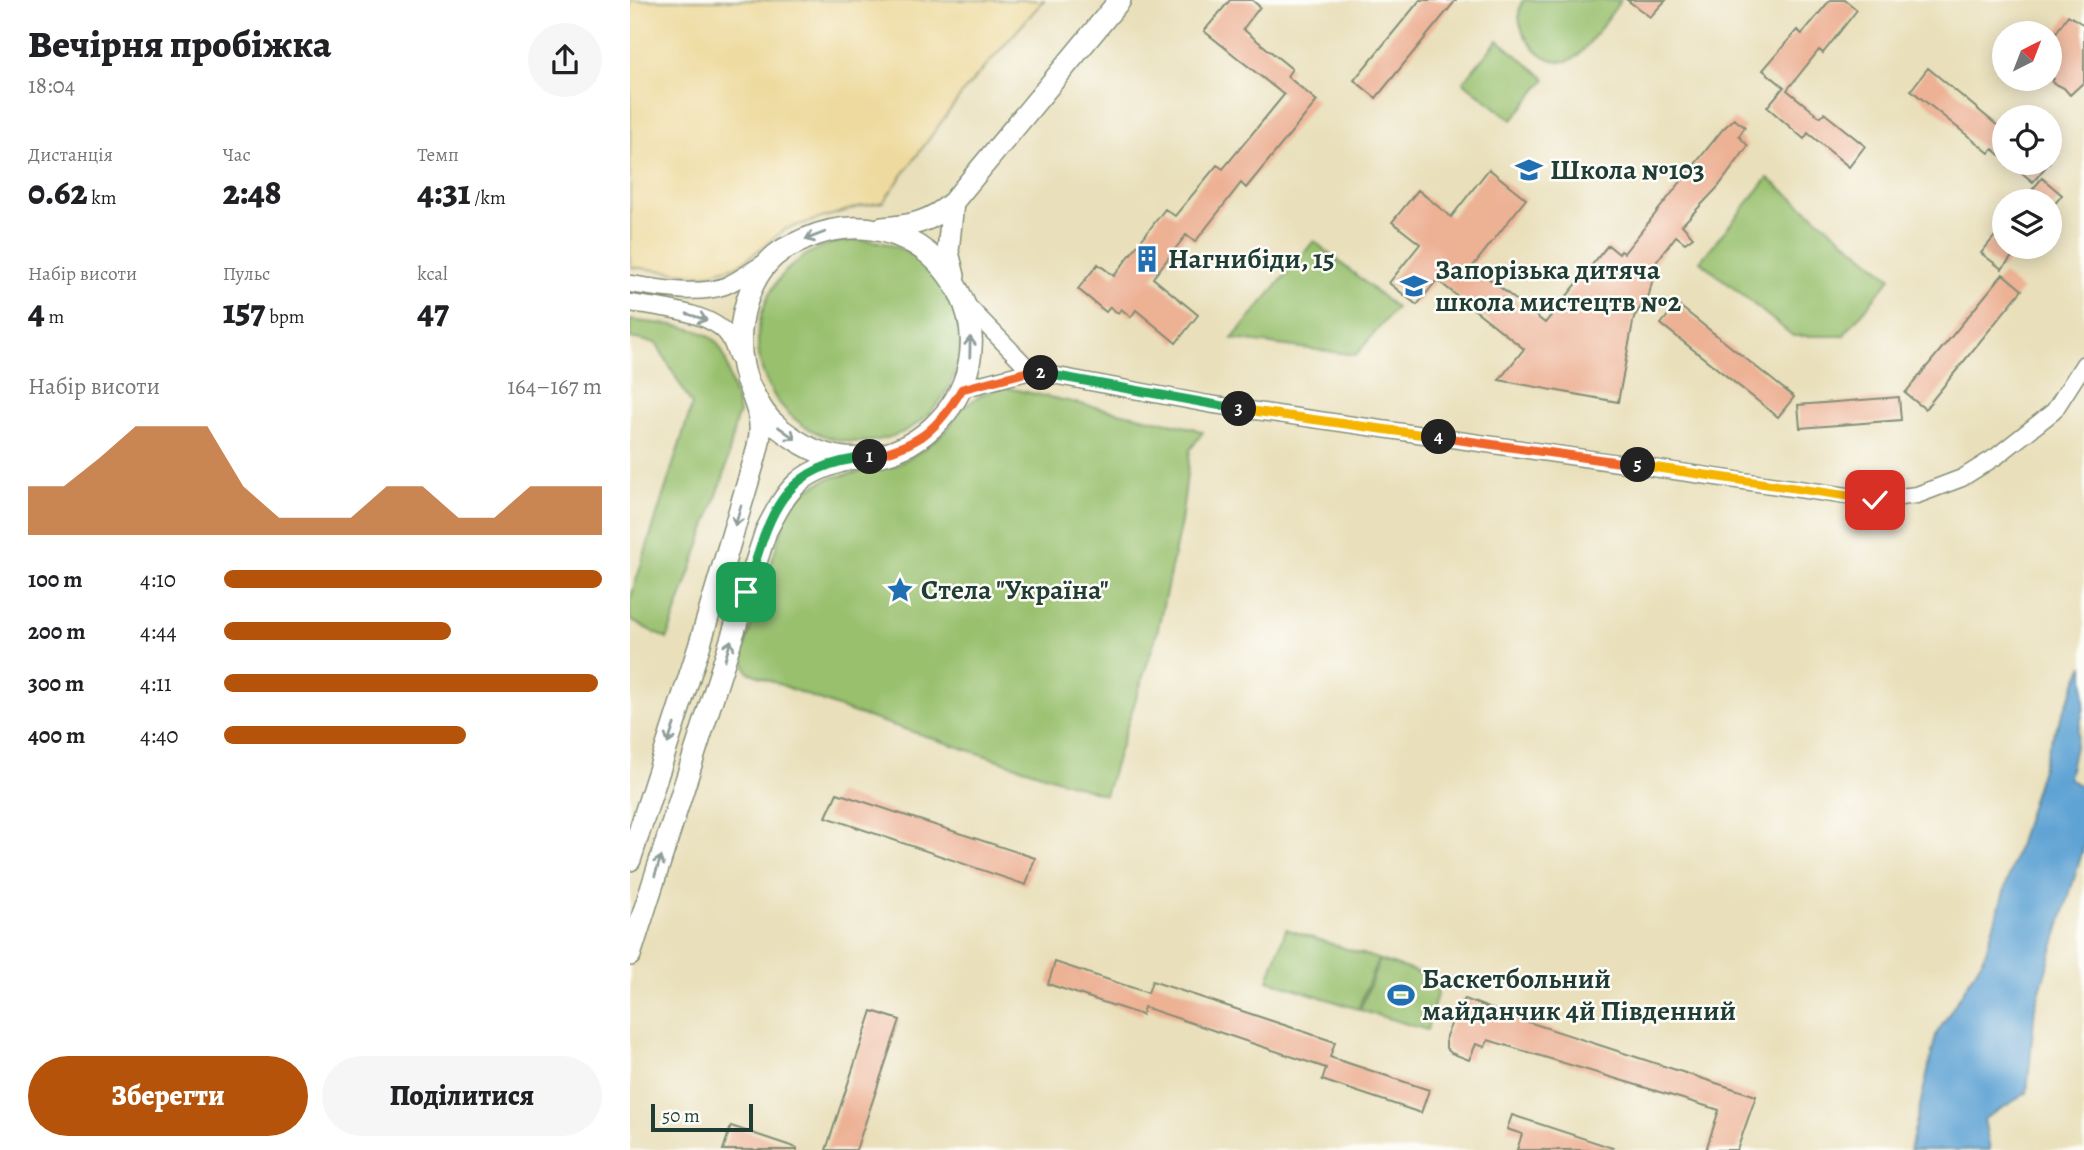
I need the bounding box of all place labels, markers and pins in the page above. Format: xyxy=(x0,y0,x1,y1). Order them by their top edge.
place label: Школа №103 xyxy=(1550,151,1705,189)
school or university icon: Школа №103 xyxy=(1514,155,1544,185)
place label: Нагнибіди, 15 xyxy=(1168,240,1335,278)
building icon: Нагнибіди, 15 xyxy=(1132,244,1162,274)
place label: Запорізька дитяча школа мистецтв №2 xyxy=(1435,251,1682,321)
school or university icon: Запорізька дитяча школа мистецтв №2 xyxy=(1399,271,1429,301)
pin: 2 xyxy=(1024,356,1058,390)
pin: 3 xyxy=(1222,392,1256,426)
pin: 4 xyxy=(1422,420,1456,454)
pin: 1 xyxy=(852,440,888,475)
pin: 5 xyxy=(1620,448,1656,482)
pin xyxy=(1845,470,1905,530)
pin xyxy=(716,562,776,622)
place label: Стела "Україна" xyxy=(921,571,1109,609)
place icon: Стела "Україна" xyxy=(885,575,915,605)
place label: Баскетбольний майданчик 4й Південний xyxy=(1422,960,1736,1030)
sports icon: Баскетбольний майданчик 4й Південний xyxy=(1386,980,1416,1010)

